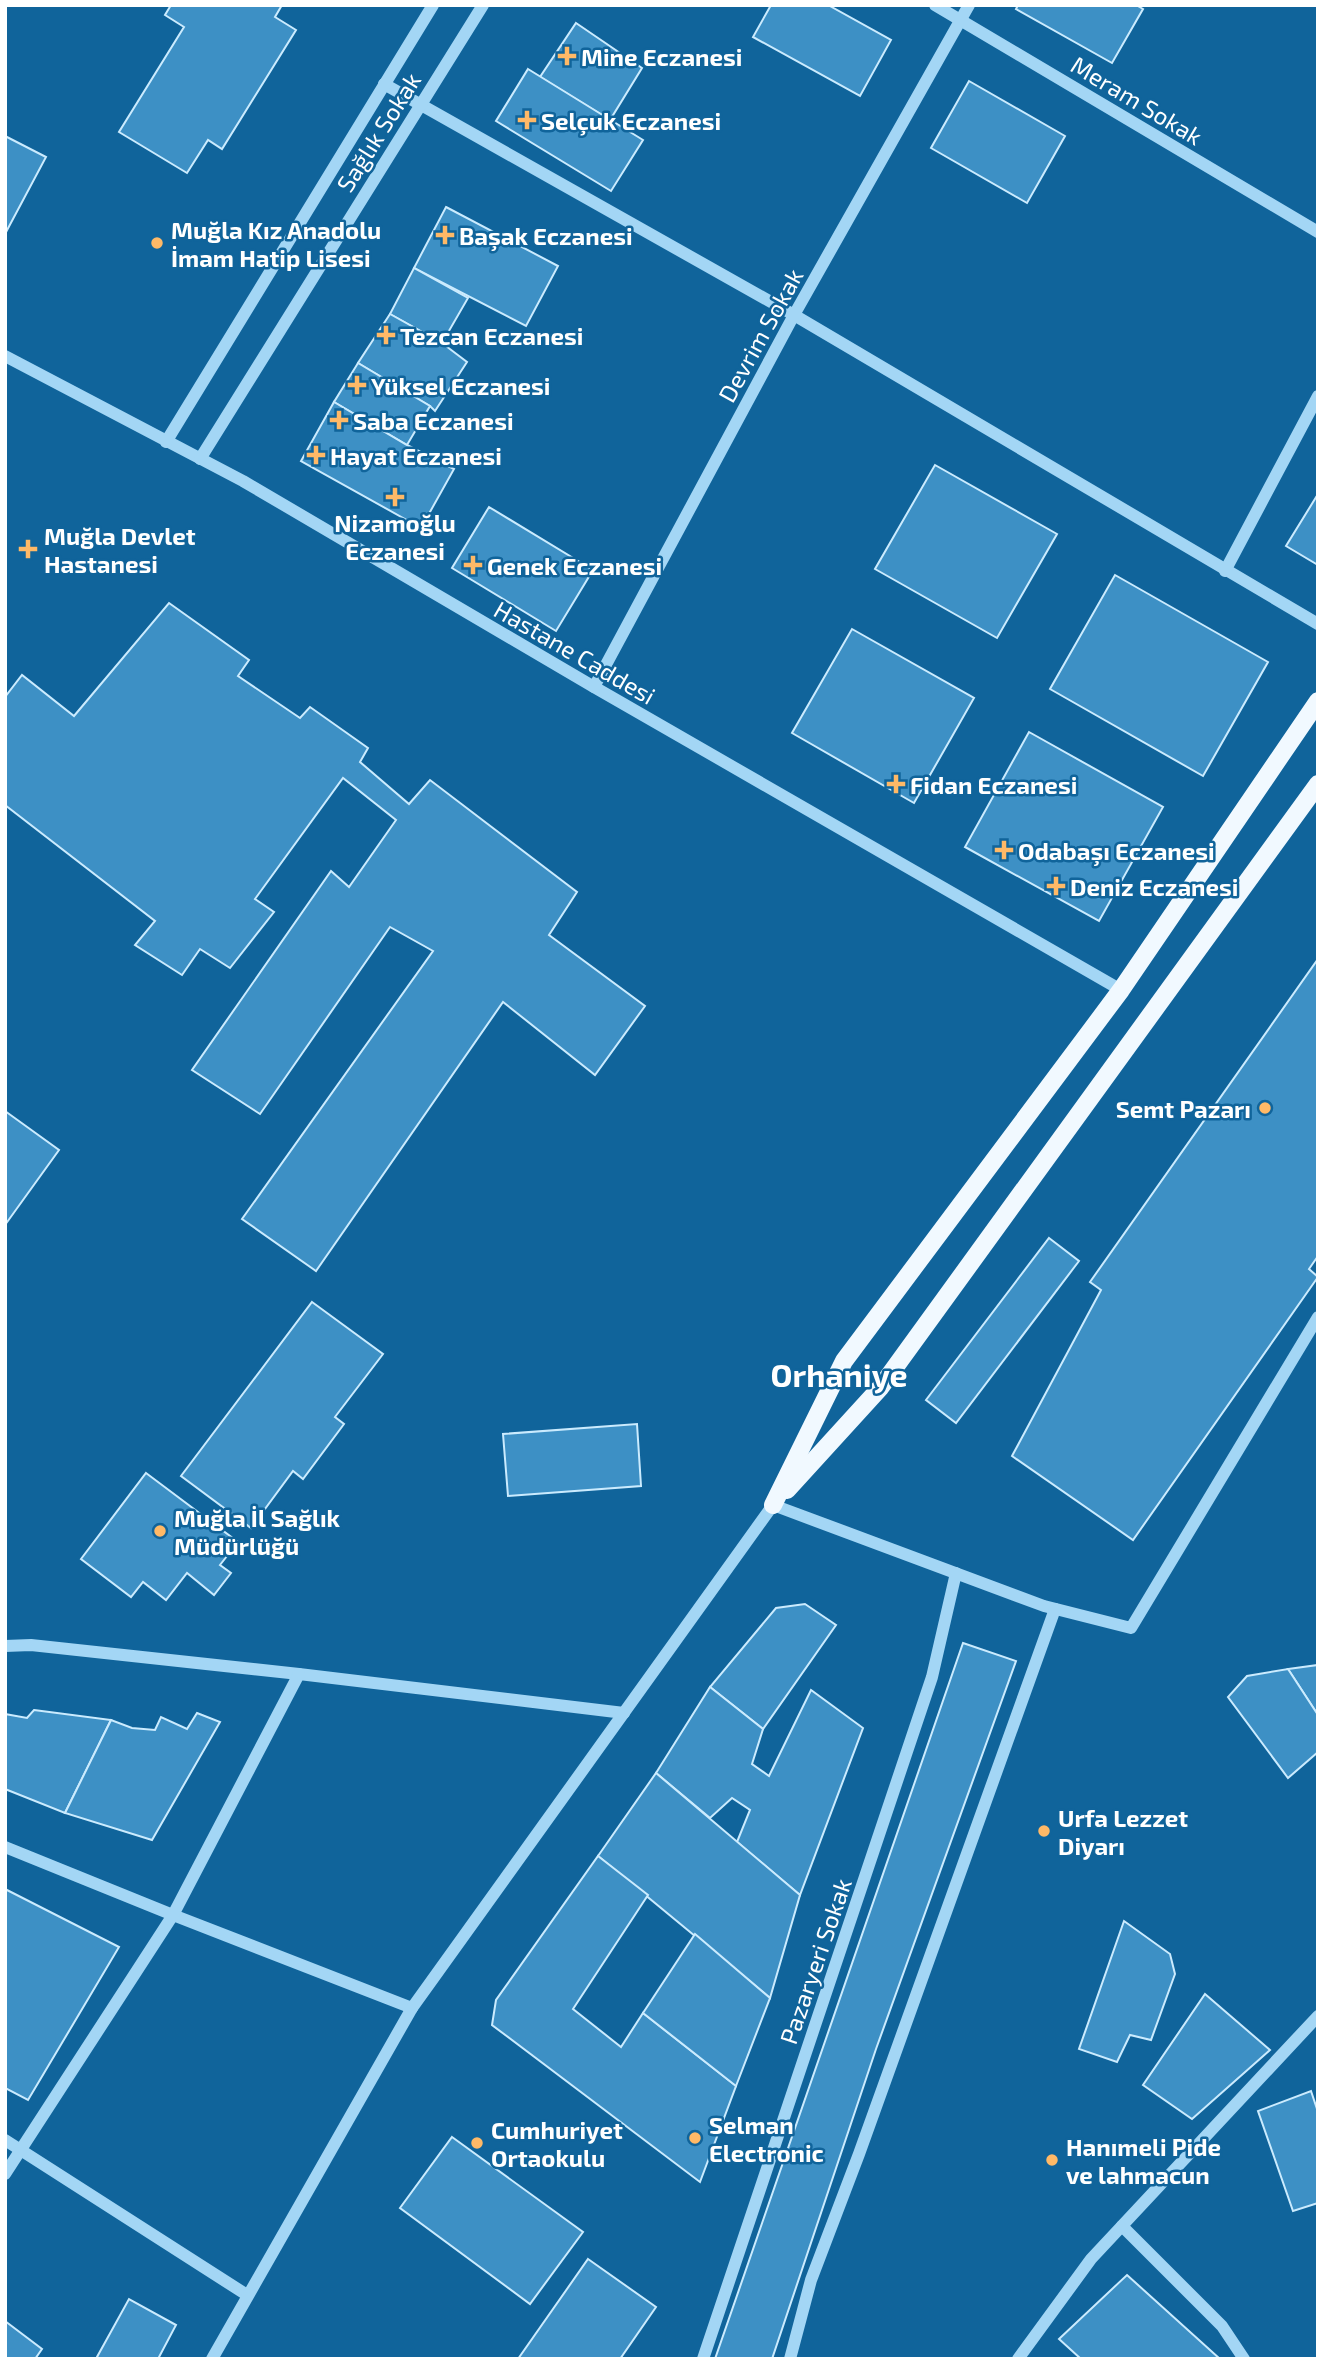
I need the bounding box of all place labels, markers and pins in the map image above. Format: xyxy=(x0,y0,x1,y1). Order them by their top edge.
place label: Mine Eczanesi xyxy=(581,42,742,71)
marker: Mine Eczanesi xyxy=(559,48,575,64)
place label: Selçuk Eczanesi xyxy=(541,106,721,136)
marker: Selçuk Eczanesi xyxy=(519,112,535,128)
place label: Muğla Kız Anadolu İmam Hatip Lisesi xyxy=(171,215,381,272)
place label: Başak Eczanesi xyxy=(459,221,633,252)
marker: Başak Eczanesi xyxy=(437,227,453,243)
marker: Muğla Kız Anadolu İmam Hatip Lisesi xyxy=(149,235,165,251)
place label: Tezcan Eczanesi xyxy=(400,321,583,350)
marker: Tezcan Eczanesi xyxy=(378,327,394,343)
place label: Yüksel Eczanesi xyxy=(371,371,550,400)
marker: Yüksel Eczanesi xyxy=(349,377,365,393)
place label: Saba Eczanesi xyxy=(353,406,514,435)
marker: Saba Eczanesi xyxy=(331,412,347,428)
place label: Hayat Eczanesi xyxy=(330,441,502,470)
marker: Hayat Eczanesi xyxy=(308,447,324,463)
marker: Nizamoğlu Eczanesi xyxy=(387,489,403,505)
place label: Nizamoğlu Eczanesi xyxy=(334,508,456,565)
place label: Muğla Devlet Hastanesi xyxy=(44,521,196,578)
marker: Muğla Devlet Hastanesi xyxy=(18,539,38,559)
place label: Genek Eczanesi xyxy=(487,551,662,580)
marker: Genek Eczanesi xyxy=(465,557,481,573)
place label: Fidan Eczanesi xyxy=(910,770,1077,799)
marker: Fidan Eczanesi xyxy=(888,776,904,792)
place label: Odabaşı Eczanesi xyxy=(1018,836,1215,867)
marker: Odabaşı Eczanesi xyxy=(996,842,1012,858)
place label: Deniz Eczanesi xyxy=(1070,872,1238,901)
marker: Deniz Eczanesi xyxy=(1048,878,1064,894)
place label: Semt Pazarı xyxy=(1116,1094,1251,1123)
marker: Semt Pazarı xyxy=(1257,1100,1273,1116)
place label: Muğla İl Sağlık Müdürlüğü xyxy=(174,1503,341,1560)
marker: Muğla İl Sağlık Müdürlüğü xyxy=(152,1523,168,1539)
place label: Urfa Lezzet Diyarı xyxy=(1058,1803,1188,1860)
marker: Urfa Lezzet Diyarı xyxy=(1036,1823,1052,1839)
place label: Selman Electronic xyxy=(709,2110,824,2167)
place label: Cumhuriyet Ortaokulu xyxy=(491,2115,623,2172)
marker: Selman Electronic xyxy=(687,2130,703,2146)
place label: Hanımeli Pide ve lahmacun xyxy=(1066,2132,1221,2189)
marker: Cumhuriyet Ortaokulu xyxy=(469,2135,485,2151)
marker: Hanımeli Pide ve lahmacun xyxy=(1044,2152,1060,2168)

